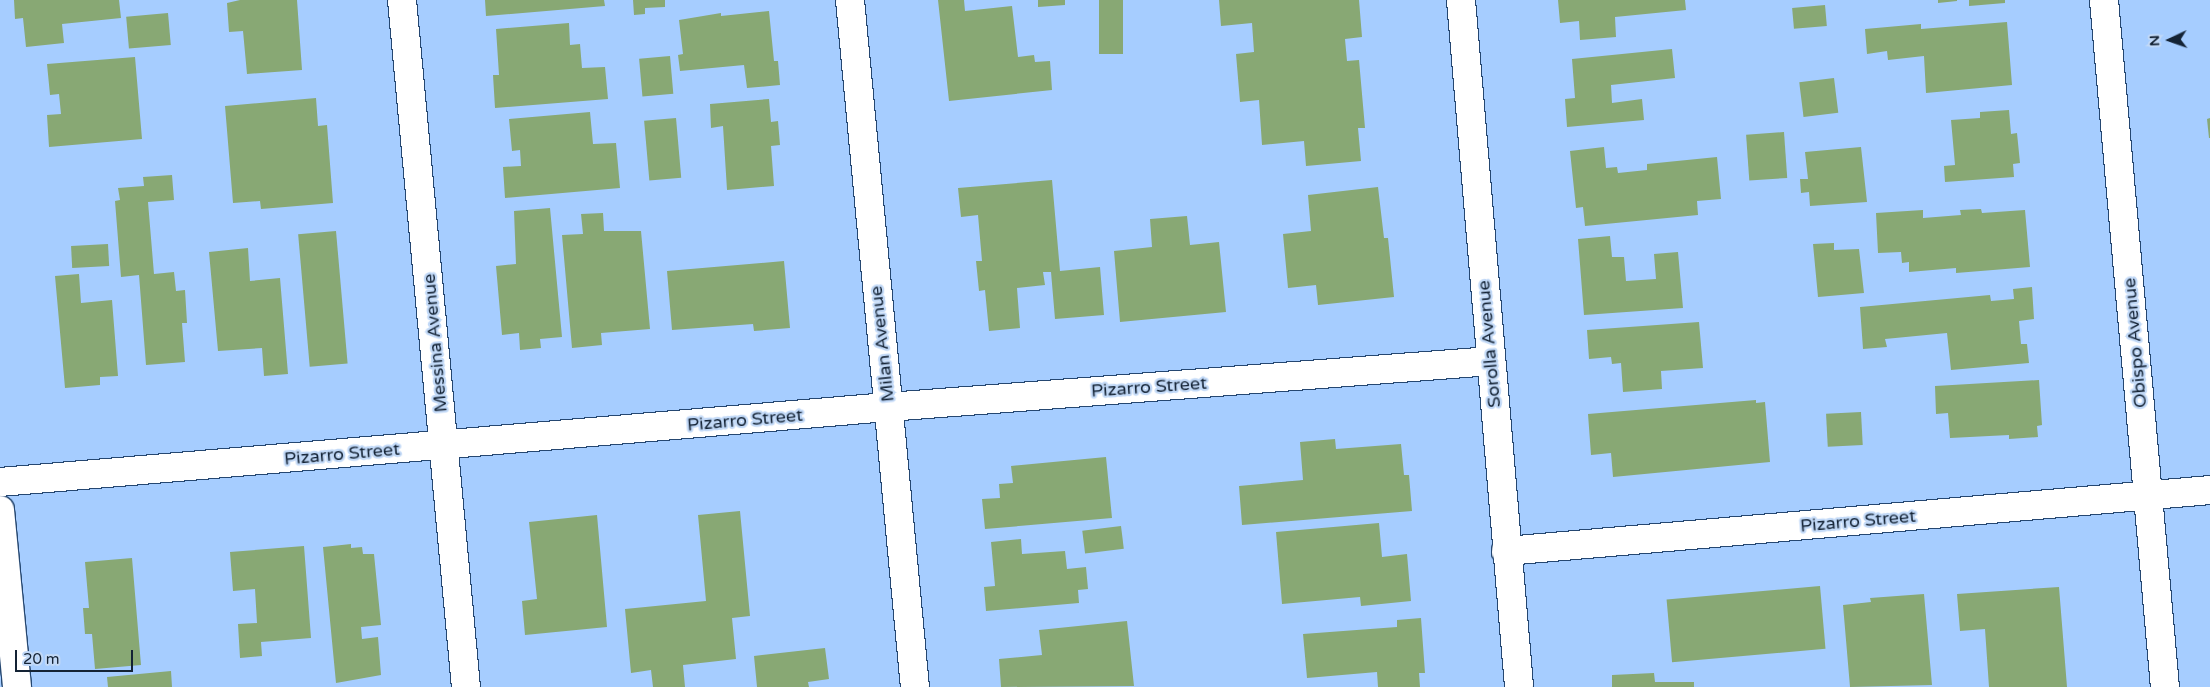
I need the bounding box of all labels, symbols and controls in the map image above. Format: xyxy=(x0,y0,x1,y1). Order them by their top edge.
north arrow xyxy=(2145,15,2195,65)
text: N xyxy=(2146,35,2163,47)
street label: Messina Avenue xyxy=(418,273,452,413)
street label: Obispo Avenue xyxy=(2119,277,2151,409)
street label: Sorolla Avenue xyxy=(1473,279,1505,409)
street label: Milan Avenue xyxy=(865,285,899,403)
street label: Pizarro Street xyxy=(1090,372,1208,402)
street label: Pizarro Street xyxy=(686,404,804,436)
street label: Pizarro Street xyxy=(283,438,401,470)
street label: Pizarro Street xyxy=(1799,505,1917,537)
scale bar xyxy=(18,640,135,672)
text: 20 m xyxy=(23,650,60,668)

